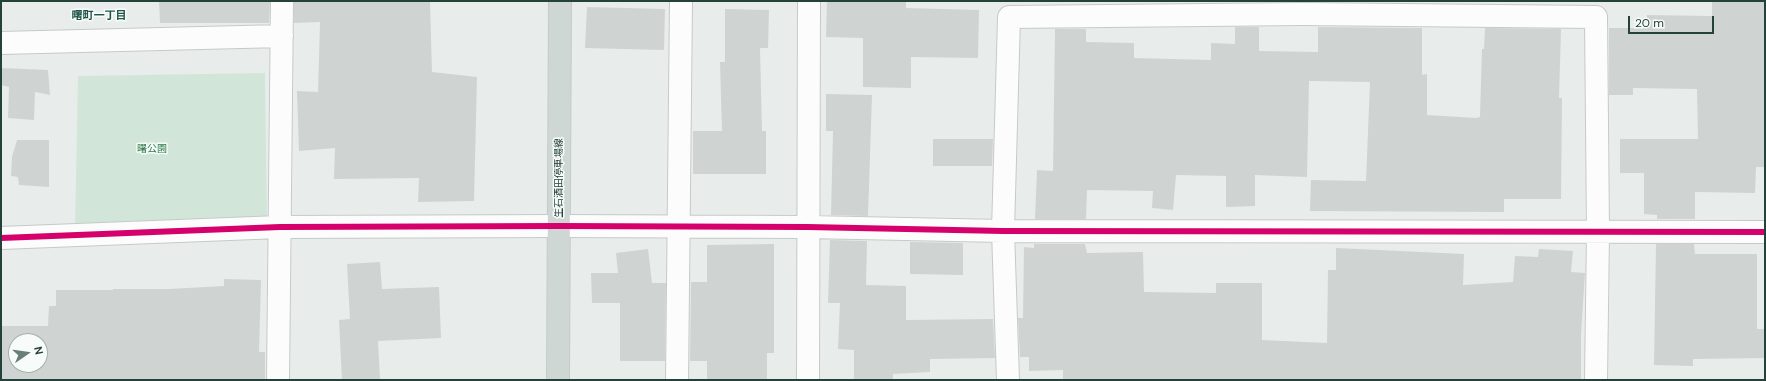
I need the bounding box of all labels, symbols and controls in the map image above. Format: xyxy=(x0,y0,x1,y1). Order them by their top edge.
scale bar xyxy=(1630,8,1716,34)
district label: 曙町一丁目 xyxy=(72,9,126,23)
text: 20 m xyxy=(1635,15,1664,31)
street label: 生石酒田停車場線 xyxy=(553,138,565,218)
park label: 曙公園 xyxy=(137,143,167,155)
north arrow xyxy=(8,333,48,373)
text: N xyxy=(31,345,46,356)

